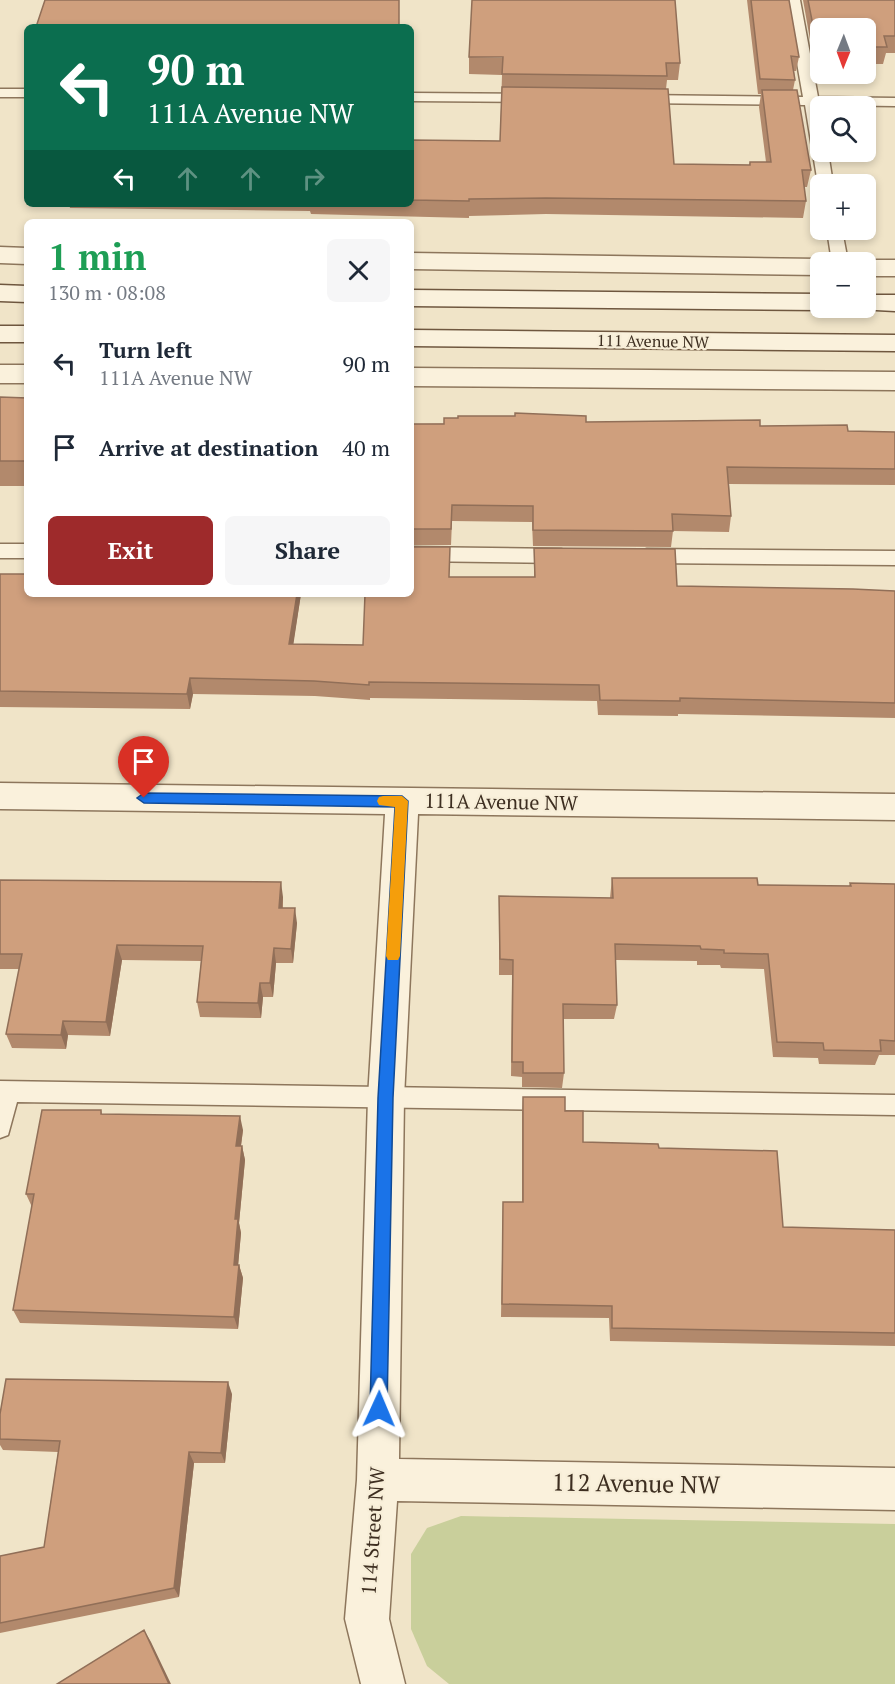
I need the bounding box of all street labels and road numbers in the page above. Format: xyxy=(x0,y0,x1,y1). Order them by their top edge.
street label: 111 Avenue NW xyxy=(597,329,709,353)
street label: 111A Avenue NW xyxy=(424,787,578,816)
street label: 114 Street NW xyxy=(355,1466,390,1596)
street label: 112 Avenue NW xyxy=(552,1466,721,1500)

